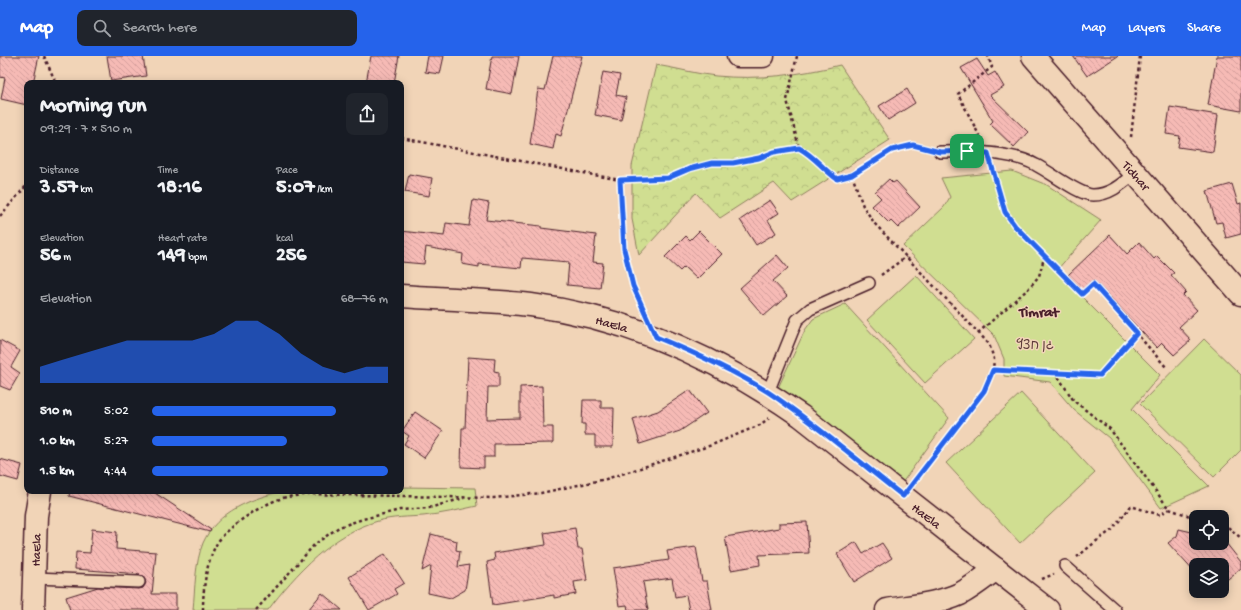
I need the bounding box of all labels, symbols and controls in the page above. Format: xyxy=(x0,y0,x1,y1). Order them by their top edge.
search box xyxy=(77,10,357,46)
text: Map xyxy=(20,17,53,40)
icon: search xyxy=(91,17,113,39)
text: Search here xyxy=(123,19,197,37)
text: Map xyxy=(1082,20,1106,37)
text: Layers xyxy=(1128,20,1165,37)
text: Share xyxy=(1187,20,1221,37)
button: share xyxy=(346,93,388,135)
text: Morning run xyxy=(40,94,146,120)
text: 09:29 · 7 × 510 m xyxy=(40,122,132,137)
pin xyxy=(950,134,984,168)
icon: arrive xyxy=(956,140,978,162)
street label: Tidhar xyxy=(1118,158,1153,196)
text: Distance xyxy=(40,165,79,177)
text: Time xyxy=(158,165,178,177)
text: Pace xyxy=(276,165,298,177)
text: 3.57 xyxy=(40,177,78,200)
text: 18:16 xyxy=(158,177,202,200)
text: 5:07 xyxy=(276,177,315,200)
text: km xyxy=(78,184,93,196)
text: /km xyxy=(315,184,333,196)
text: Elevation xyxy=(40,233,84,245)
text: Heart rate xyxy=(158,233,207,245)
text: kcal xyxy=(276,233,293,245)
text: 56 xyxy=(40,245,61,268)
text: 149 xyxy=(158,245,186,268)
text: 256 xyxy=(276,245,306,268)
text: m xyxy=(61,252,71,264)
text: bpm xyxy=(186,252,207,264)
text: Elevation xyxy=(40,292,92,307)
text: 68–76 m xyxy=(341,292,388,307)
district label: Timrat xyxy=(1018,304,1061,322)
street label: HaEla xyxy=(593,314,630,337)
park label: גן חצץ xyxy=(1016,338,1054,354)
text: 510 m xyxy=(40,404,72,419)
text: 5:02 xyxy=(104,404,129,419)
text: 1.0 km xyxy=(40,434,75,449)
text: 5:27 xyxy=(104,434,128,449)
text: 1.5 km xyxy=(40,464,74,479)
text: 4:44 xyxy=(104,464,127,479)
street label: HaEla xyxy=(908,501,944,533)
map controls xyxy=(1189,510,1229,598)
button: locate xyxy=(1189,510,1229,550)
street label: HaEla xyxy=(29,533,46,567)
button: layers xyxy=(1189,558,1229,598)

